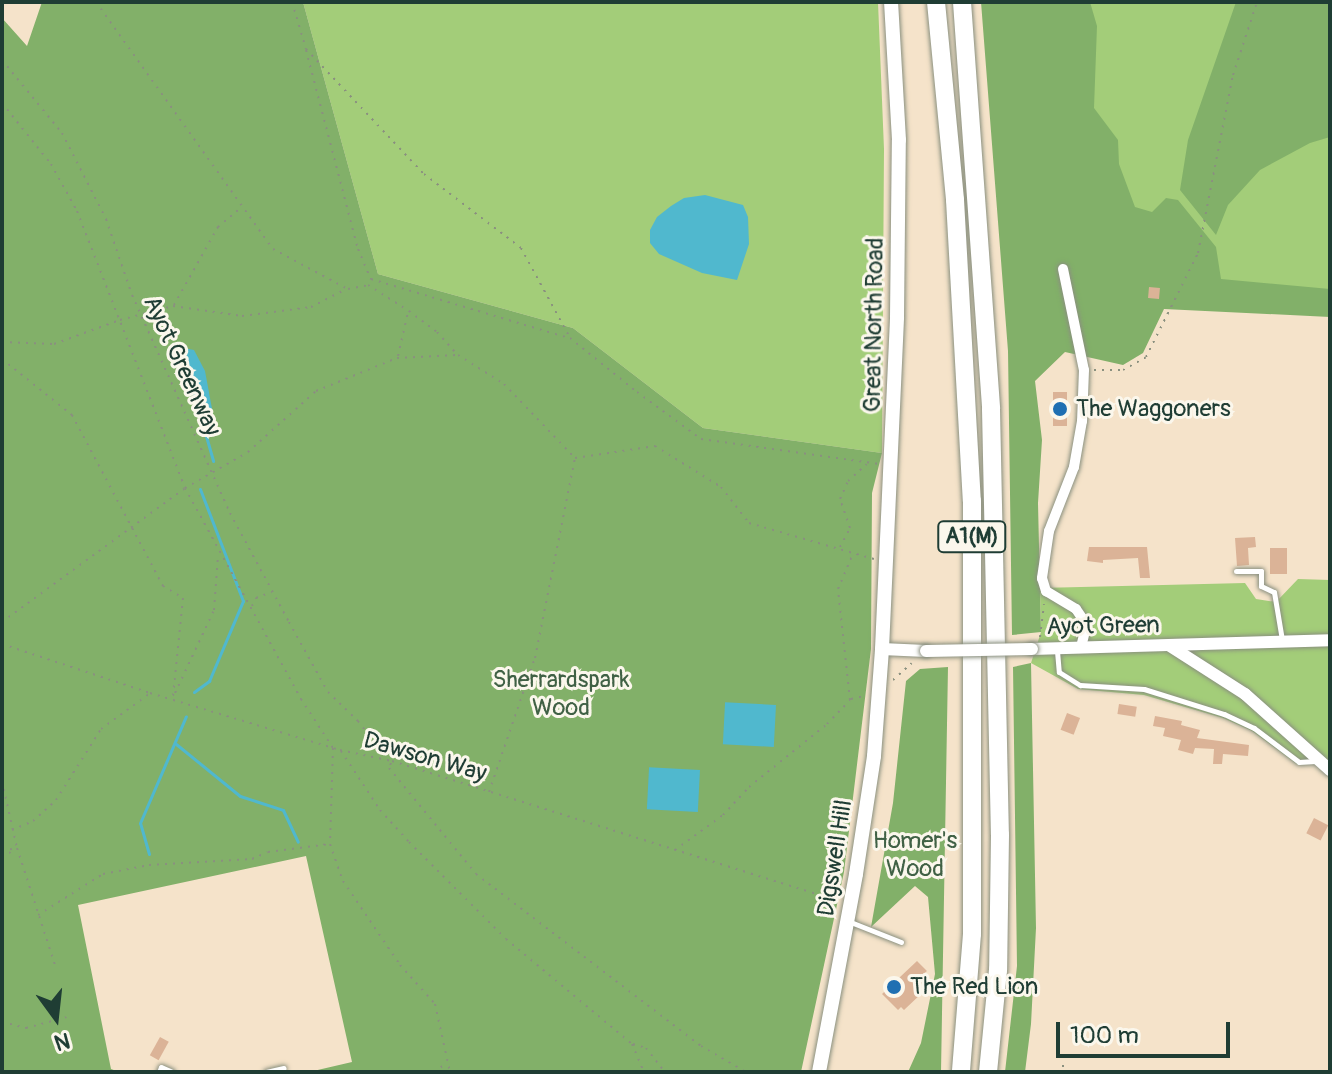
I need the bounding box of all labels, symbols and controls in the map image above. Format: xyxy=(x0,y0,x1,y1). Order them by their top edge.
street label: Great North Road xyxy=(858,237,890,413)
street label: Ayot Greenway xyxy=(137,291,227,441)
place label: The Waggoners xyxy=(1076,395,1231,423)
marker: The Waggoners xyxy=(1051,400,1069,418)
road number: A1(M) xyxy=(936,519,1008,555)
street label: Ayot Green xyxy=(1046,611,1160,641)
park label: Sherrardspark Wood xyxy=(492,666,630,722)
street label: Dawson Way xyxy=(360,726,490,788)
street label: Digswell Hill xyxy=(812,798,858,918)
park label: Homer's Wood xyxy=(873,827,957,883)
place label: The Red Lion xyxy=(910,973,1038,1001)
north arrow xyxy=(16,978,96,1058)
marker: The Red Lion xyxy=(885,978,903,996)
scale bar xyxy=(1060,1006,1234,1056)
text: 100 m xyxy=(1070,1021,1139,1050)
text: N xyxy=(51,1026,73,1057)

